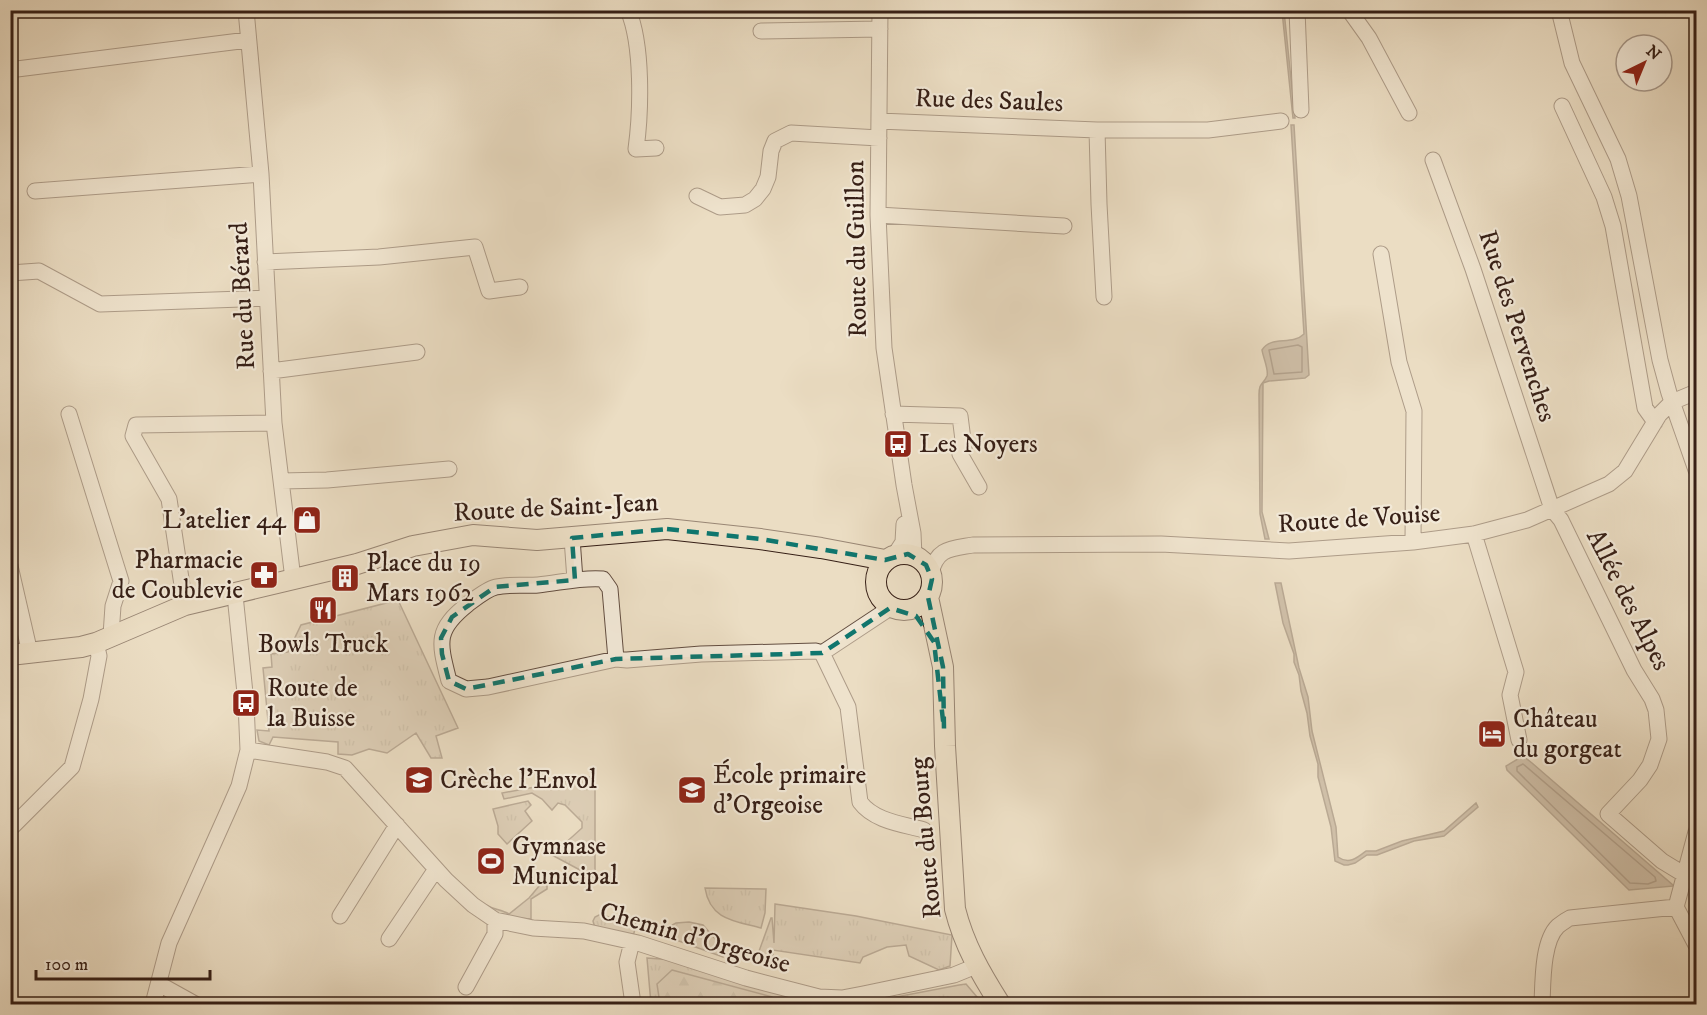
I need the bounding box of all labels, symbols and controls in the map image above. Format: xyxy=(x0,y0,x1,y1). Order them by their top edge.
north arrow xyxy=(1614,33,1674,93)
text: N xyxy=(1642,41,1665,65)
street label: Rue des Saules xyxy=(914,82,1064,120)
street label: Route du Guillon xyxy=(839,160,875,338)
street label: Rue du Bérard xyxy=(223,221,263,371)
street label: Rue des Pervenches xyxy=(1470,226,1564,426)
bus stop icon: Les Noyers xyxy=(882,428,914,460)
place label: Les Noyers xyxy=(919,428,1038,461)
street label: Route de Saint-Jean xyxy=(453,486,660,530)
street label: Route de Vouise xyxy=(1277,497,1441,541)
place label: L'atelier 44 xyxy=(162,504,287,537)
shop icon: L'atelier 44 xyxy=(291,504,323,536)
street label: Allée des Alpes xyxy=(1578,524,1678,676)
place label: Pharmacie de Coublevie xyxy=(112,544,243,607)
place label: Place du 19 Mars 1962 xyxy=(366,547,481,610)
pharmacy icon: Pharmacie de Coublevie xyxy=(248,559,280,591)
building icon: Place du 19 Mars 1962 xyxy=(329,562,361,594)
restaurant icon: Bowls Truck xyxy=(307,594,339,626)
place label: Bowls Truck xyxy=(258,628,388,661)
place label: Route de la Buisse xyxy=(267,672,358,735)
bus stop icon: Route de la Buisse xyxy=(230,687,262,719)
place label: Château du gorgeat xyxy=(1513,703,1622,766)
hotel icon: Château du gorgeat xyxy=(1476,718,1508,750)
street label: Route du Bourg xyxy=(902,755,950,920)
place label: École primaire d'Orgeoise xyxy=(713,759,866,822)
school or university icon: Crèche l'Envol xyxy=(403,764,435,796)
place label: Crèche l'Envol xyxy=(440,764,597,797)
school or university icon: École primaire d'Orgeoise xyxy=(676,774,708,806)
place label: Gymnase Municipal xyxy=(512,830,618,893)
sports icon: Gymnase Municipal xyxy=(475,845,507,877)
street label: Chemin d'Orgeoise xyxy=(596,895,794,981)
scale bar xyxy=(36,943,210,981)
text: 100 m xyxy=(45,954,88,976)

